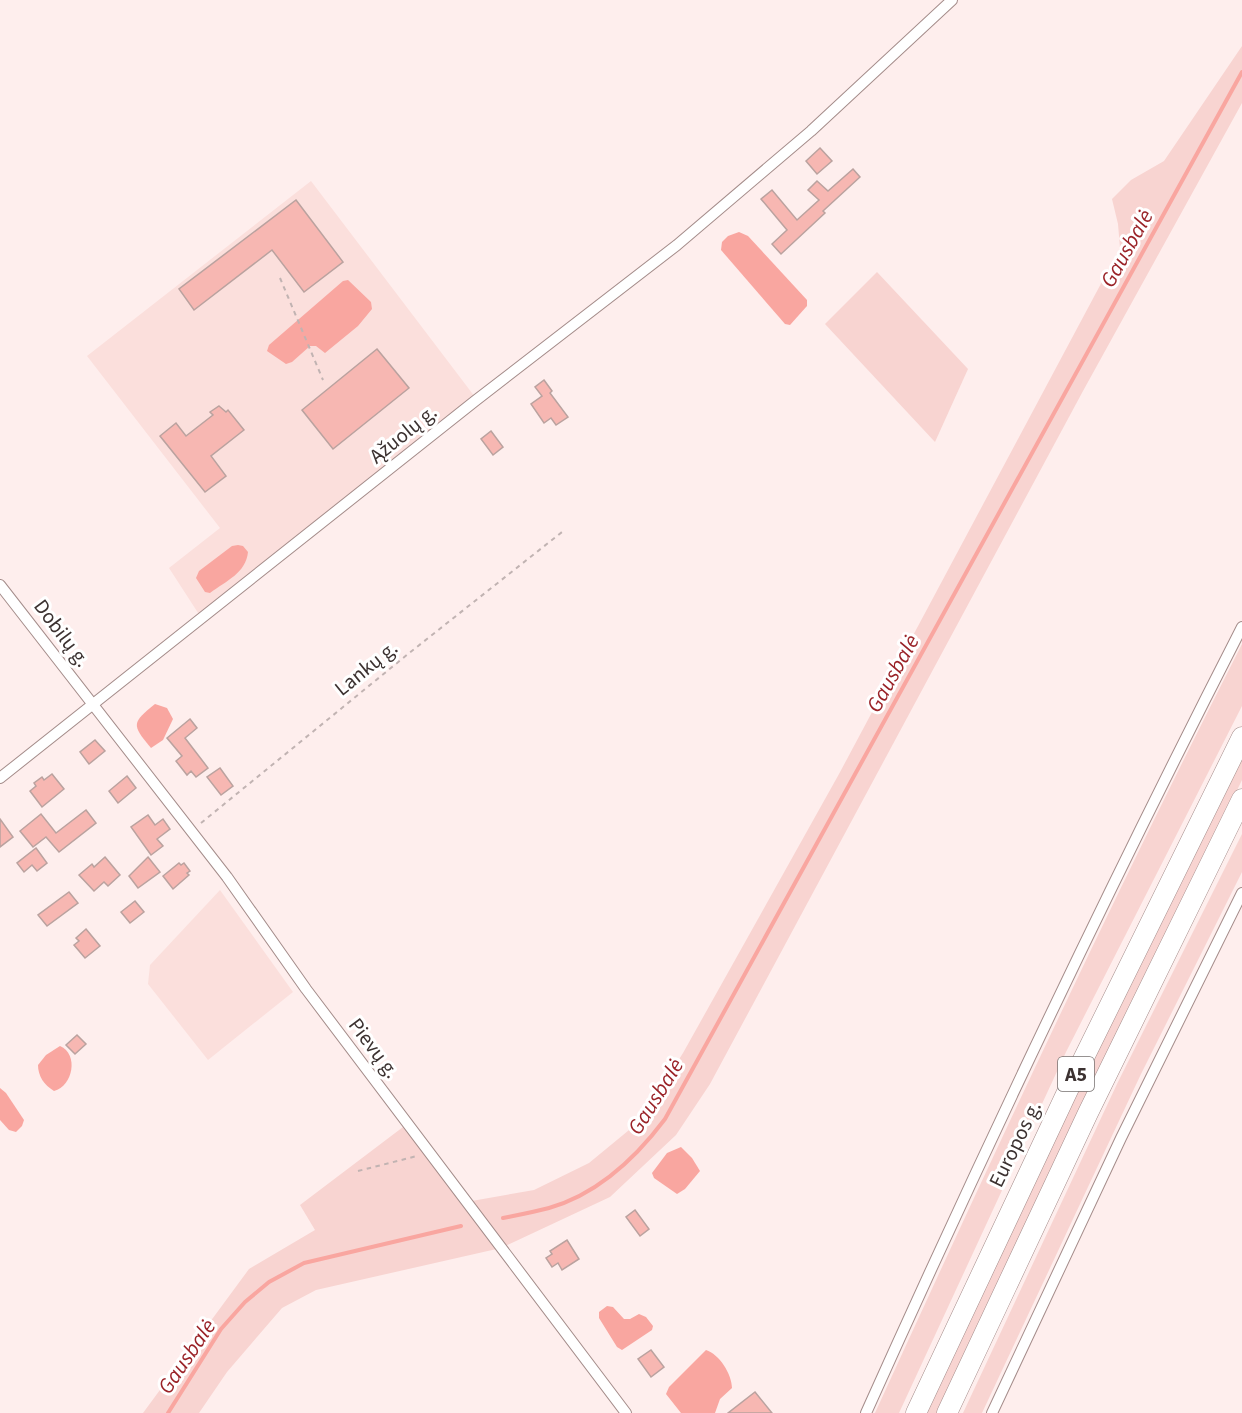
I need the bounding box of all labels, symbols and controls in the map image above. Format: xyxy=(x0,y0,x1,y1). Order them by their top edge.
water label: Gausbalė xyxy=(1092,204,1161,293)
street label: Ąžuolų g. xyxy=(363,397,443,471)
street label: Dobilų g. xyxy=(27,593,97,673)
water label: Gausbalė xyxy=(858,629,927,718)
street label: Lankų g. xyxy=(328,633,404,703)
street label: Pievų g. xyxy=(341,1011,407,1085)
water label: Gausbalė xyxy=(620,1052,692,1141)
road number: A5 xyxy=(1058,1057,1094,1091)
street label: Europos g. xyxy=(981,1096,1049,1192)
water label: Gausbalė xyxy=(150,1313,224,1401)

